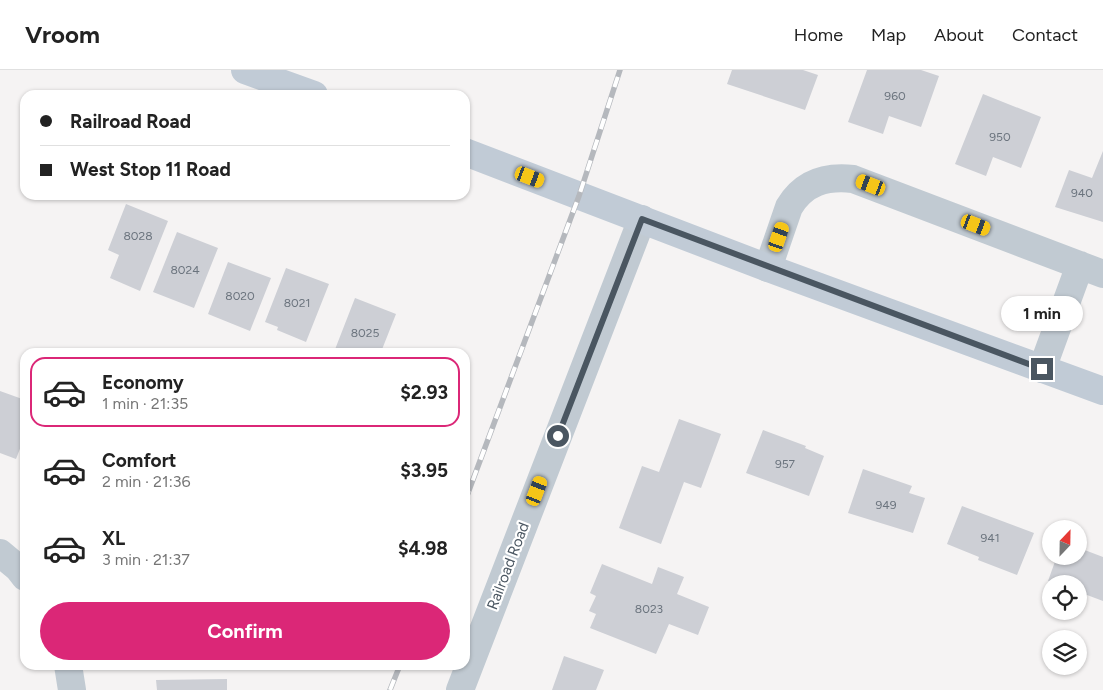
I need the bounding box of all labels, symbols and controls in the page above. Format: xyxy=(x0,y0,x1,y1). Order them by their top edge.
text: Vroom xyxy=(25,20,100,49)
text: Home xyxy=(794,24,843,46)
text: Map xyxy=(871,24,906,46)
text: About xyxy=(934,24,984,46)
text: Contact xyxy=(1012,24,1078,46)
house number: 960 xyxy=(884,89,906,103)
text: Railroad Road xyxy=(70,110,191,133)
house number: 950 xyxy=(989,130,1011,144)
text: West Stop 11 Road xyxy=(70,158,231,181)
car xyxy=(513,165,546,189)
car xyxy=(854,173,887,197)
house number: 940 xyxy=(1071,186,1093,200)
car xyxy=(959,213,992,237)
car xyxy=(767,220,790,254)
house number: 8028 xyxy=(123,229,153,243)
house number: 8024 xyxy=(170,263,200,277)
house number: 8020 xyxy=(225,289,255,303)
house number: 8021 xyxy=(284,296,310,310)
callout: 1 min xyxy=(1001,296,1083,332)
text: 1 min xyxy=(1023,304,1061,323)
house number: 8025 xyxy=(351,326,379,340)
route end xyxy=(1031,358,1053,380)
icon: car xyxy=(42,370,87,415)
text: Economy xyxy=(102,371,184,394)
text: $2.93 xyxy=(400,381,448,404)
text: 1 min · 21:35 xyxy=(102,394,188,413)
route start xyxy=(547,425,569,447)
icon: car xyxy=(42,448,87,493)
text: Comfort xyxy=(102,449,177,472)
house number: 957 xyxy=(775,457,796,471)
text: $3.95 xyxy=(400,459,448,482)
text: 2 min · 21:36 xyxy=(102,472,190,491)
car xyxy=(524,474,549,508)
house number: 949 xyxy=(875,498,897,512)
street label: Railroad Road xyxy=(483,520,533,612)
north arrow xyxy=(1042,520,1088,565)
map controls xyxy=(1042,520,1087,675)
icon: car xyxy=(42,526,87,571)
text: XL xyxy=(102,527,125,550)
house number: 941 xyxy=(980,531,1000,545)
text: $4.98 xyxy=(398,537,448,560)
text: 3 min · 21:37 xyxy=(102,550,190,569)
button: locate xyxy=(1042,575,1087,620)
button: Confirm xyxy=(40,602,450,660)
house number: 8023 xyxy=(635,602,663,616)
button: layers xyxy=(1042,630,1087,675)

